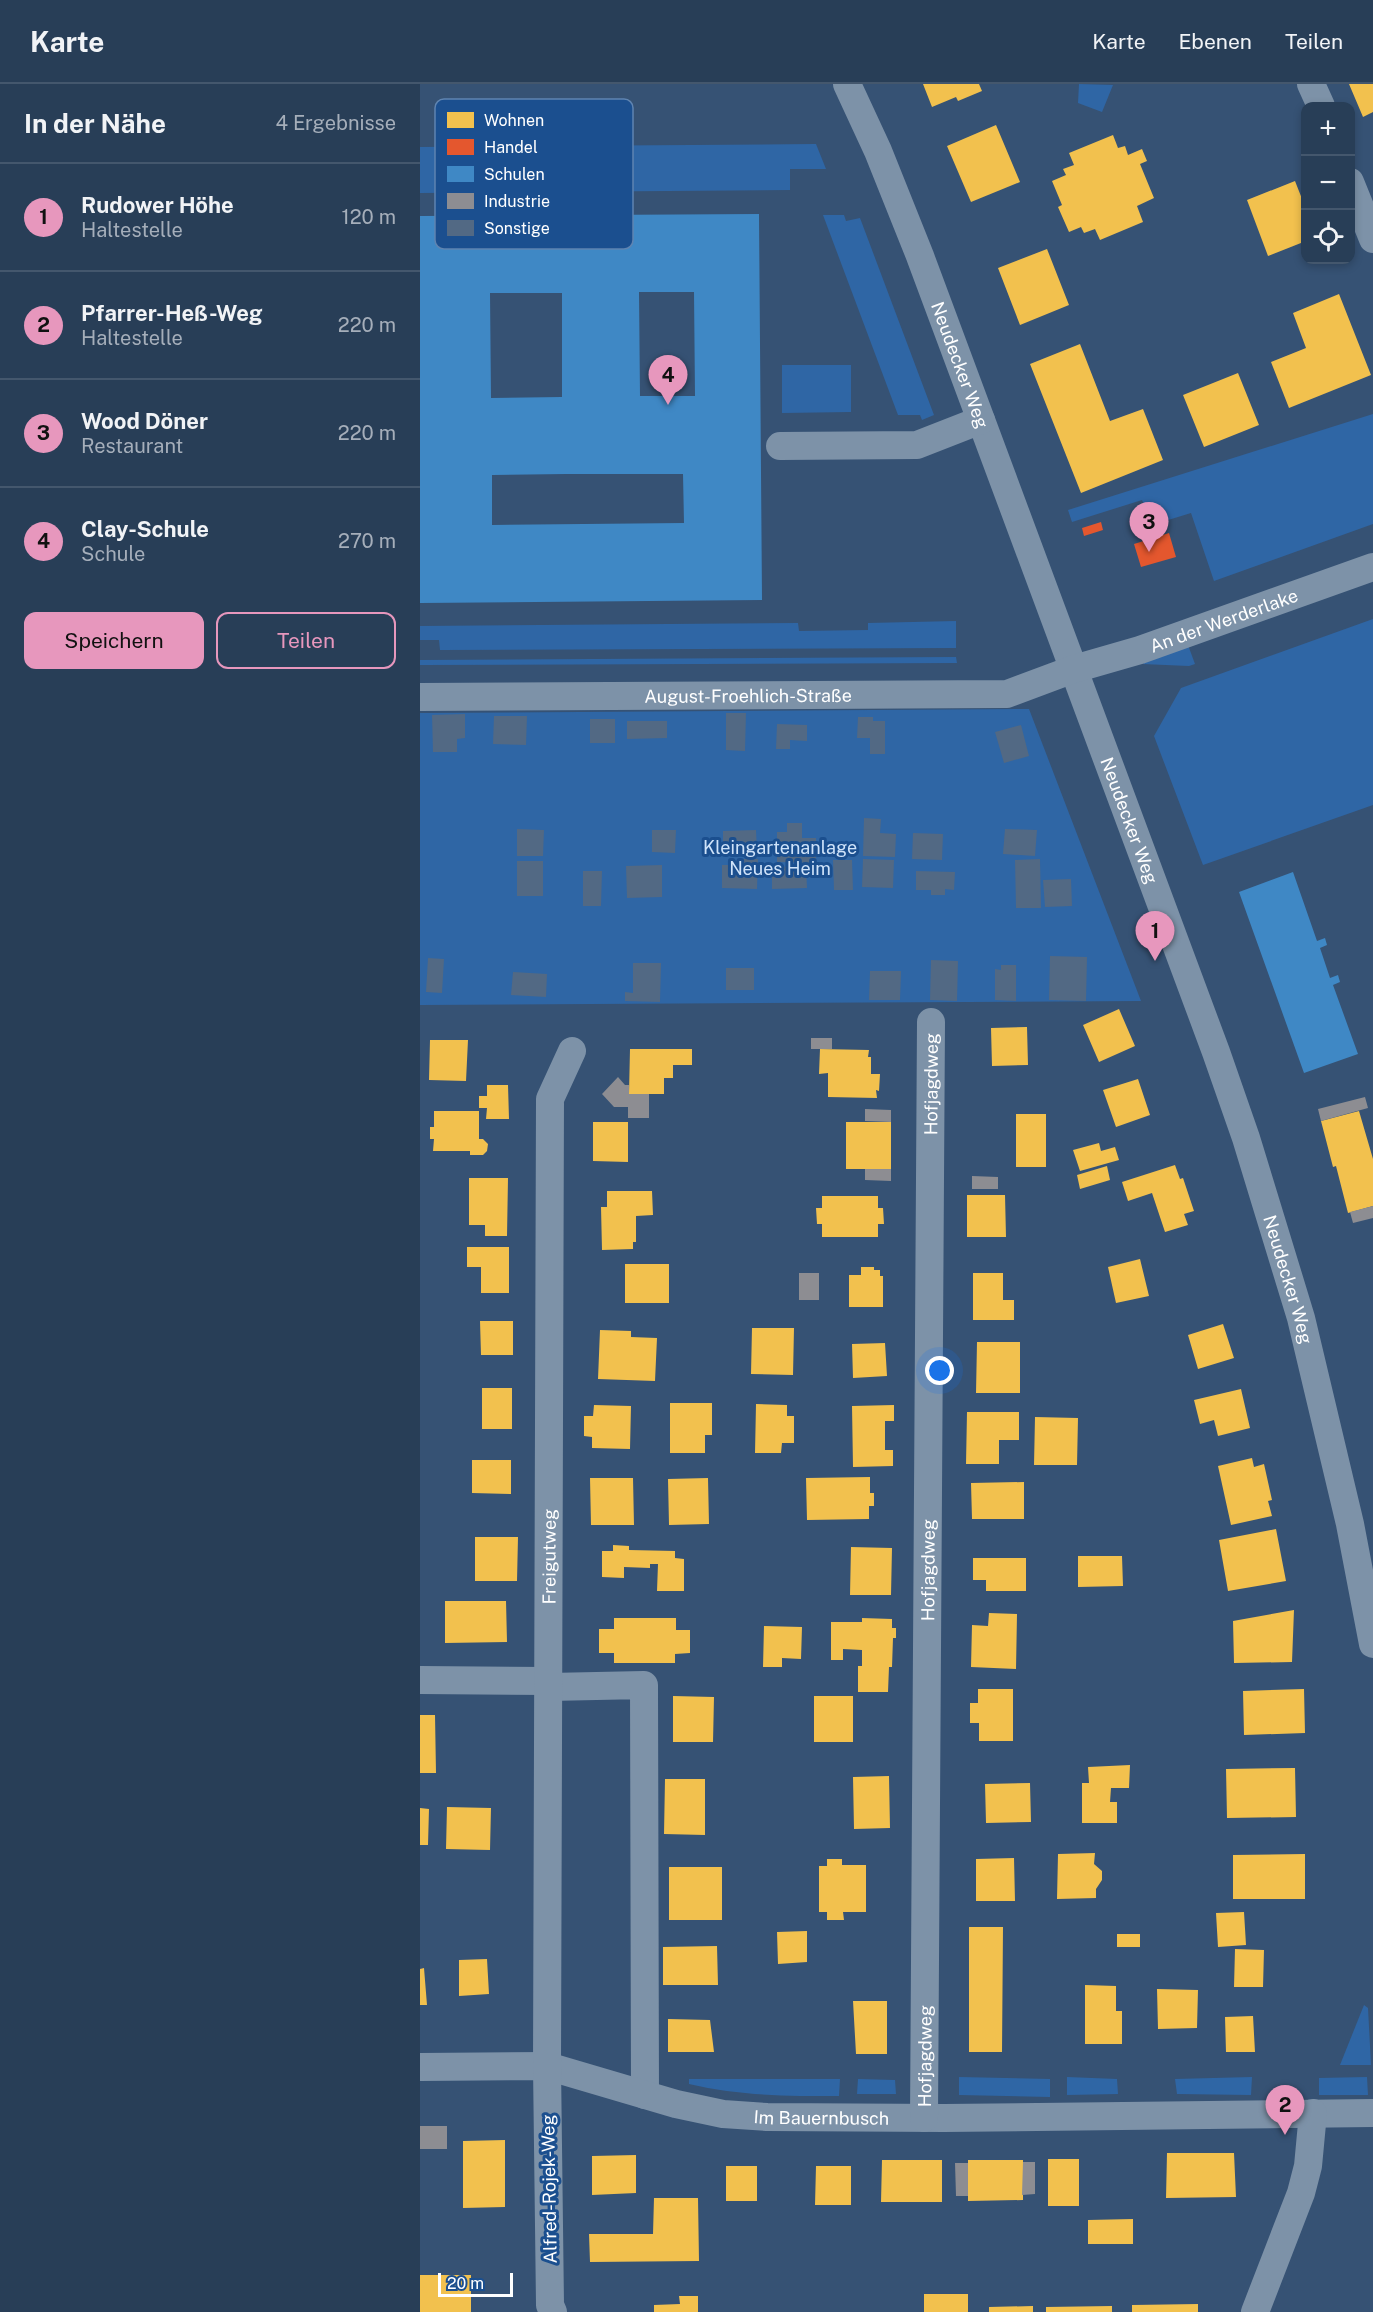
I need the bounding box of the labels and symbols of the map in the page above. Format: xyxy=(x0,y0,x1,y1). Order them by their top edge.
legend xyxy=(435,99,633,249)
text: Wohnen xyxy=(484,111,544,130)
text: Handel xyxy=(484,138,538,157)
text: Schulen xyxy=(484,165,545,184)
text: Industrie xyxy=(484,192,550,211)
text: Sonstige xyxy=(484,219,550,238)
street label: Neudecker Weg xyxy=(927,299,994,431)
pin: 4 xyxy=(648,356,688,405)
pin: 3 xyxy=(1130,502,1168,552)
street label: An der Werderlake xyxy=(1147,584,1301,656)
street label: August-Froehlich-Straße xyxy=(644,684,852,706)
street label: Neudecker Weg xyxy=(1097,754,1163,886)
park label: Kleingartenanlage Neues Heim xyxy=(703,837,857,879)
pin: 1 xyxy=(1136,912,1174,961)
street label: Hofjagdweg xyxy=(920,1033,941,1135)
street label: Neudecker Weg xyxy=(1260,1212,1317,1346)
your location xyxy=(925,1356,954,1385)
street label: Freigutweg xyxy=(538,1509,559,1605)
street label: Hofjagdweg xyxy=(917,1519,938,1621)
street label: Hofjagdweg xyxy=(914,2005,935,2107)
pin: 2 xyxy=(1266,2086,1304,2135)
street label: Im Bauernbusch xyxy=(753,2106,889,2128)
street label: Alfred-Rojek-Weg xyxy=(537,2114,561,2264)
scale bar xyxy=(438,2270,513,2298)

